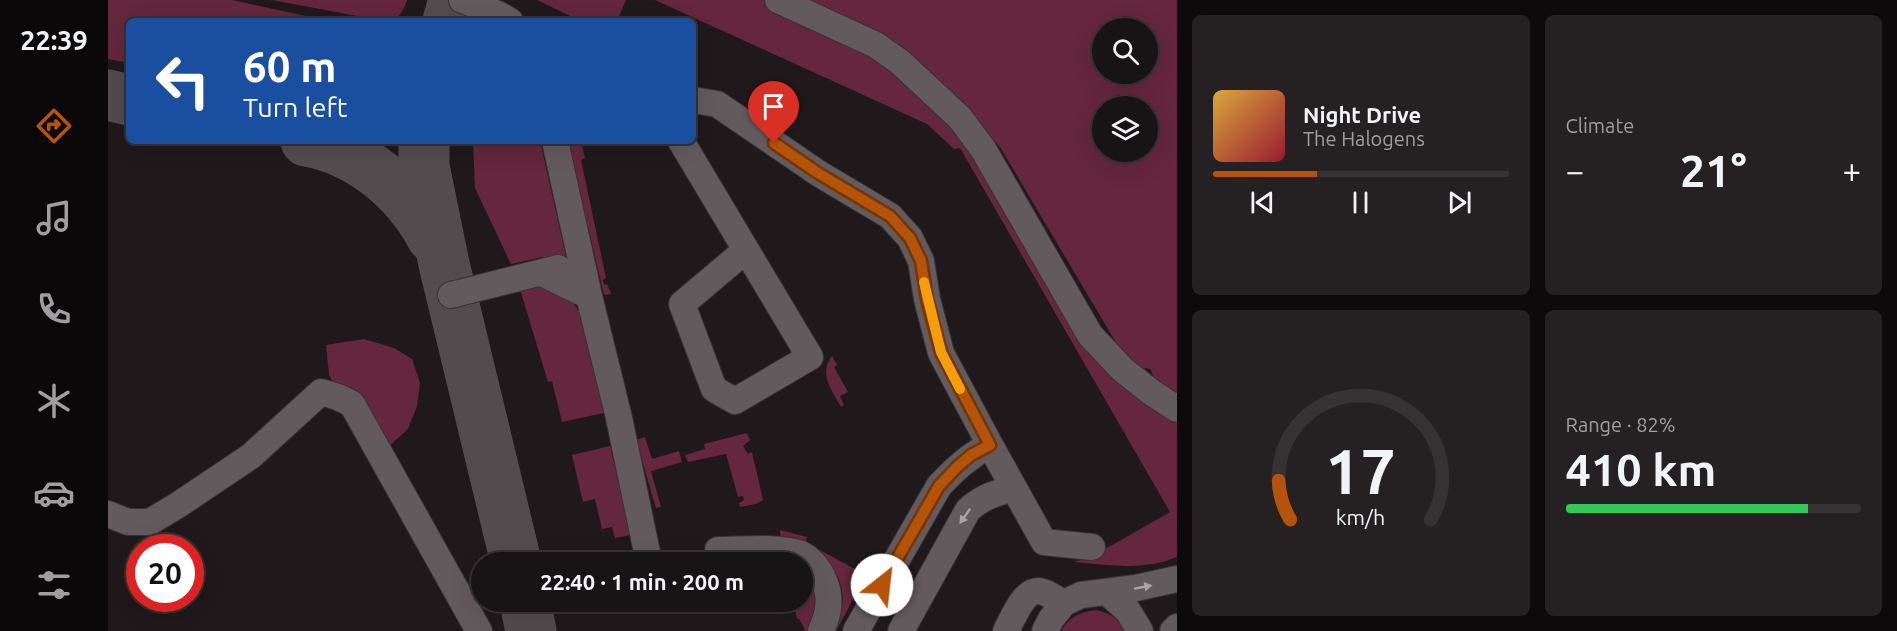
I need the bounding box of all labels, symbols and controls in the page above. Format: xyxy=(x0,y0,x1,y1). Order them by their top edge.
map controls xyxy=(1092,18,1158,162)
button: search xyxy=(1092,18,1158,84)
text: 22:39 xyxy=(20,25,88,55)
icon: left xyxy=(144,42,222,120)
text: 60 m xyxy=(243,43,337,90)
pin xyxy=(748,81,799,143)
icon: arrive xyxy=(757,90,790,123)
text: Turn left xyxy=(243,92,347,122)
button: layers xyxy=(1092,96,1158,162)
text: Night Drive xyxy=(1303,102,1421,127)
icon: directions xyxy=(33,105,75,147)
text: Climate xyxy=(1566,114,1634,137)
text: The Halogens xyxy=(1303,127,1425,150)
text: 21° xyxy=(1680,145,1747,196)
text: − xyxy=(1566,152,1584,189)
text: + xyxy=(1842,152,1861,189)
icon: previous xyxy=(1246,186,1279,219)
icon: pause xyxy=(1344,186,1377,219)
icon: next xyxy=(1443,186,1476,219)
icon: music xyxy=(33,197,75,239)
icon: phone xyxy=(33,288,75,330)
icon: climate xyxy=(33,380,75,422)
text: Range · 82% xyxy=(1566,413,1676,436)
text: 17 xyxy=(1326,436,1396,506)
text: 410 km xyxy=(1566,444,1716,495)
icon: car xyxy=(33,472,75,514)
text: km/h xyxy=(1336,505,1385,529)
one-way arrow xyxy=(959,507,971,523)
speed limit sign: 20 xyxy=(126,534,204,612)
position arrow xyxy=(850,553,914,617)
icon: filters xyxy=(33,564,75,606)
text: 22:40 · 1 min · 200 m xyxy=(540,569,744,594)
one-way arrow xyxy=(1134,582,1153,591)

